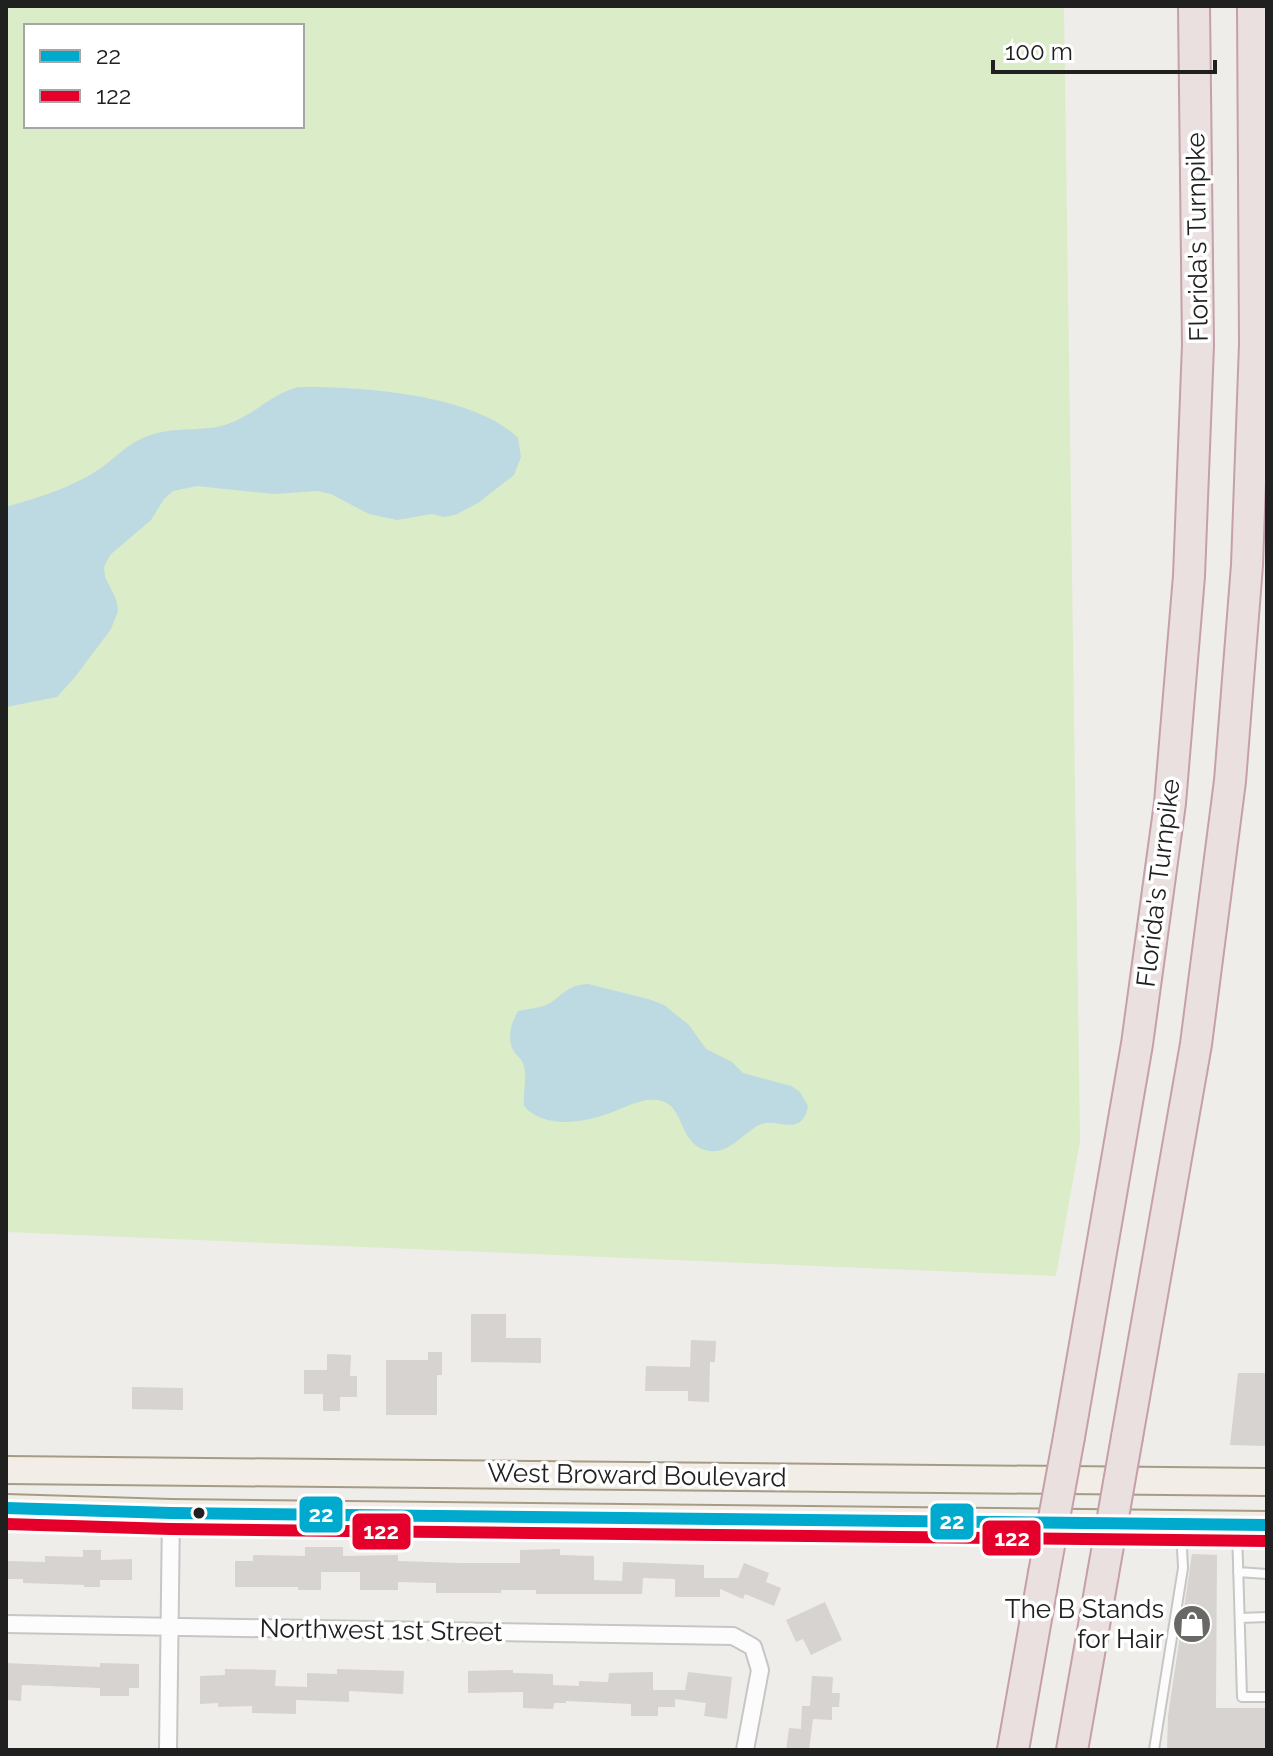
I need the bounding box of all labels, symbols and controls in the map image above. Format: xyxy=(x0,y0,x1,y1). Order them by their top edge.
legend xyxy=(24,24,304,128)
scale bar xyxy=(993,24,1215,74)
text: 100 m xyxy=(1005,37,1073,66)
text: 22 xyxy=(96,41,121,70)
text: 122 xyxy=(96,81,131,110)
street label: Florida's Turnpike xyxy=(1180,132,1214,342)
street label: Florida's Turnpike xyxy=(1130,777,1186,989)
street label: West Broward Boulevard xyxy=(487,1457,787,1493)
line badge: 22 xyxy=(298,1495,344,1534)
text: 22 xyxy=(309,1501,333,1527)
line badge: 22 xyxy=(929,1502,975,1541)
unlabelled marker xyxy=(191,1505,207,1521)
text: 22 xyxy=(940,1508,964,1534)
line badge: 122 xyxy=(351,1512,412,1551)
text: 122 xyxy=(363,1518,399,1544)
line badge: 122 xyxy=(981,1519,1042,1557)
text: 122 xyxy=(994,1525,1030,1551)
place label: The B Stands for Hair xyxy=(1005,1594,1164,1654)
shop icon: The B Stands for Hair xyxy=(1171,1603,1213,1645)
street label: Northwest 1st Street xyxy=(259,1613,503,1647)

